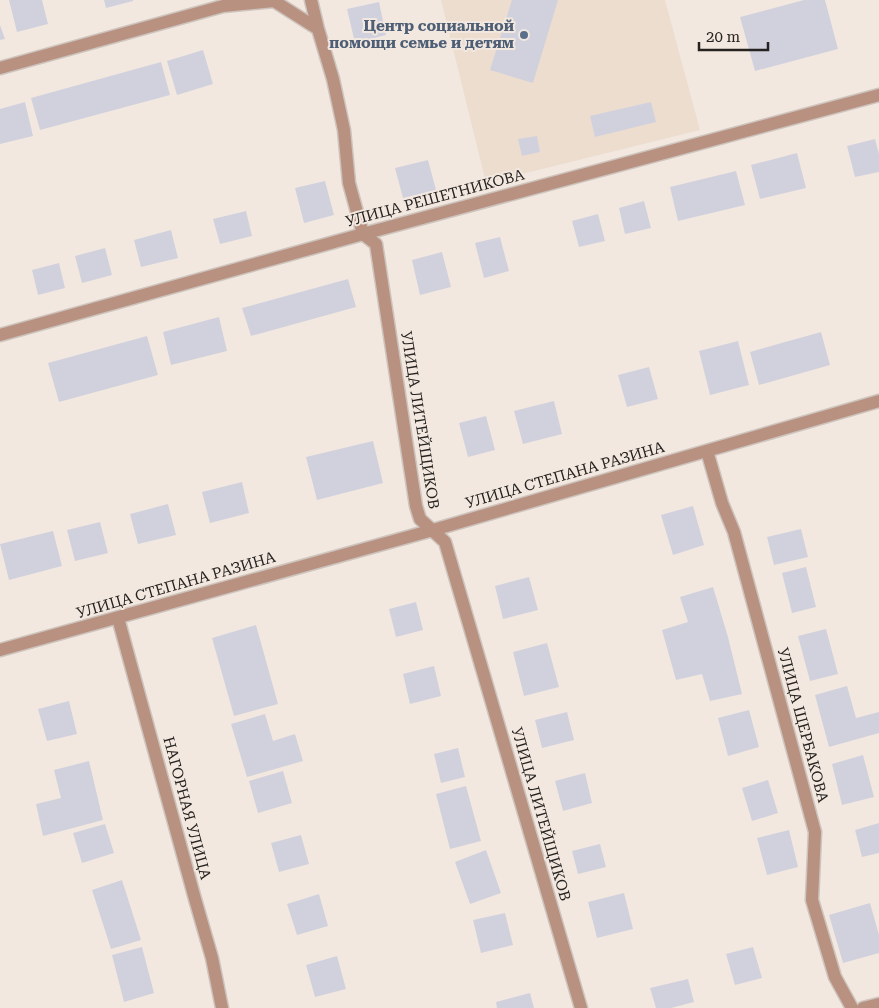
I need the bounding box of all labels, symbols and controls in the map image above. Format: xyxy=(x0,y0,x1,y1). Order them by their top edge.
place label: Центр социальной помощи семье и детям xyxy=(329,17,514,52)
scale bar xyxy=(699,20,768,52)
text: 20 m xyxy=(706,28,741,46)
marker: Центр социальной помощи семье и детям xyxy=(518,29,530,41)
street label: УЛИЦА РЕШЕТНИКОВА xyxy=(344,165,527,231)
street label: УЛИЦА ЛИТЕЙЩИКОВ xyxy=(397,330,443,510)
street label: УЛИЦА СТЕПАНА РАЗИНА xyxy=(463,438,667,512)
street label: УЛИЦА СТЕПАНА РАЗИНА xyxy=(74,548,278,622)
street label: УЛИЦА ЩЕРБАКОВА xyxy=(774,646,832,805)
street label: УЛИЦА ЛИТЕЙЩИКОВ xyxy=(508,725,574,903)
street label: НАГОРНАЯ УЛИЦА xyxy=(159,735,215,882)

